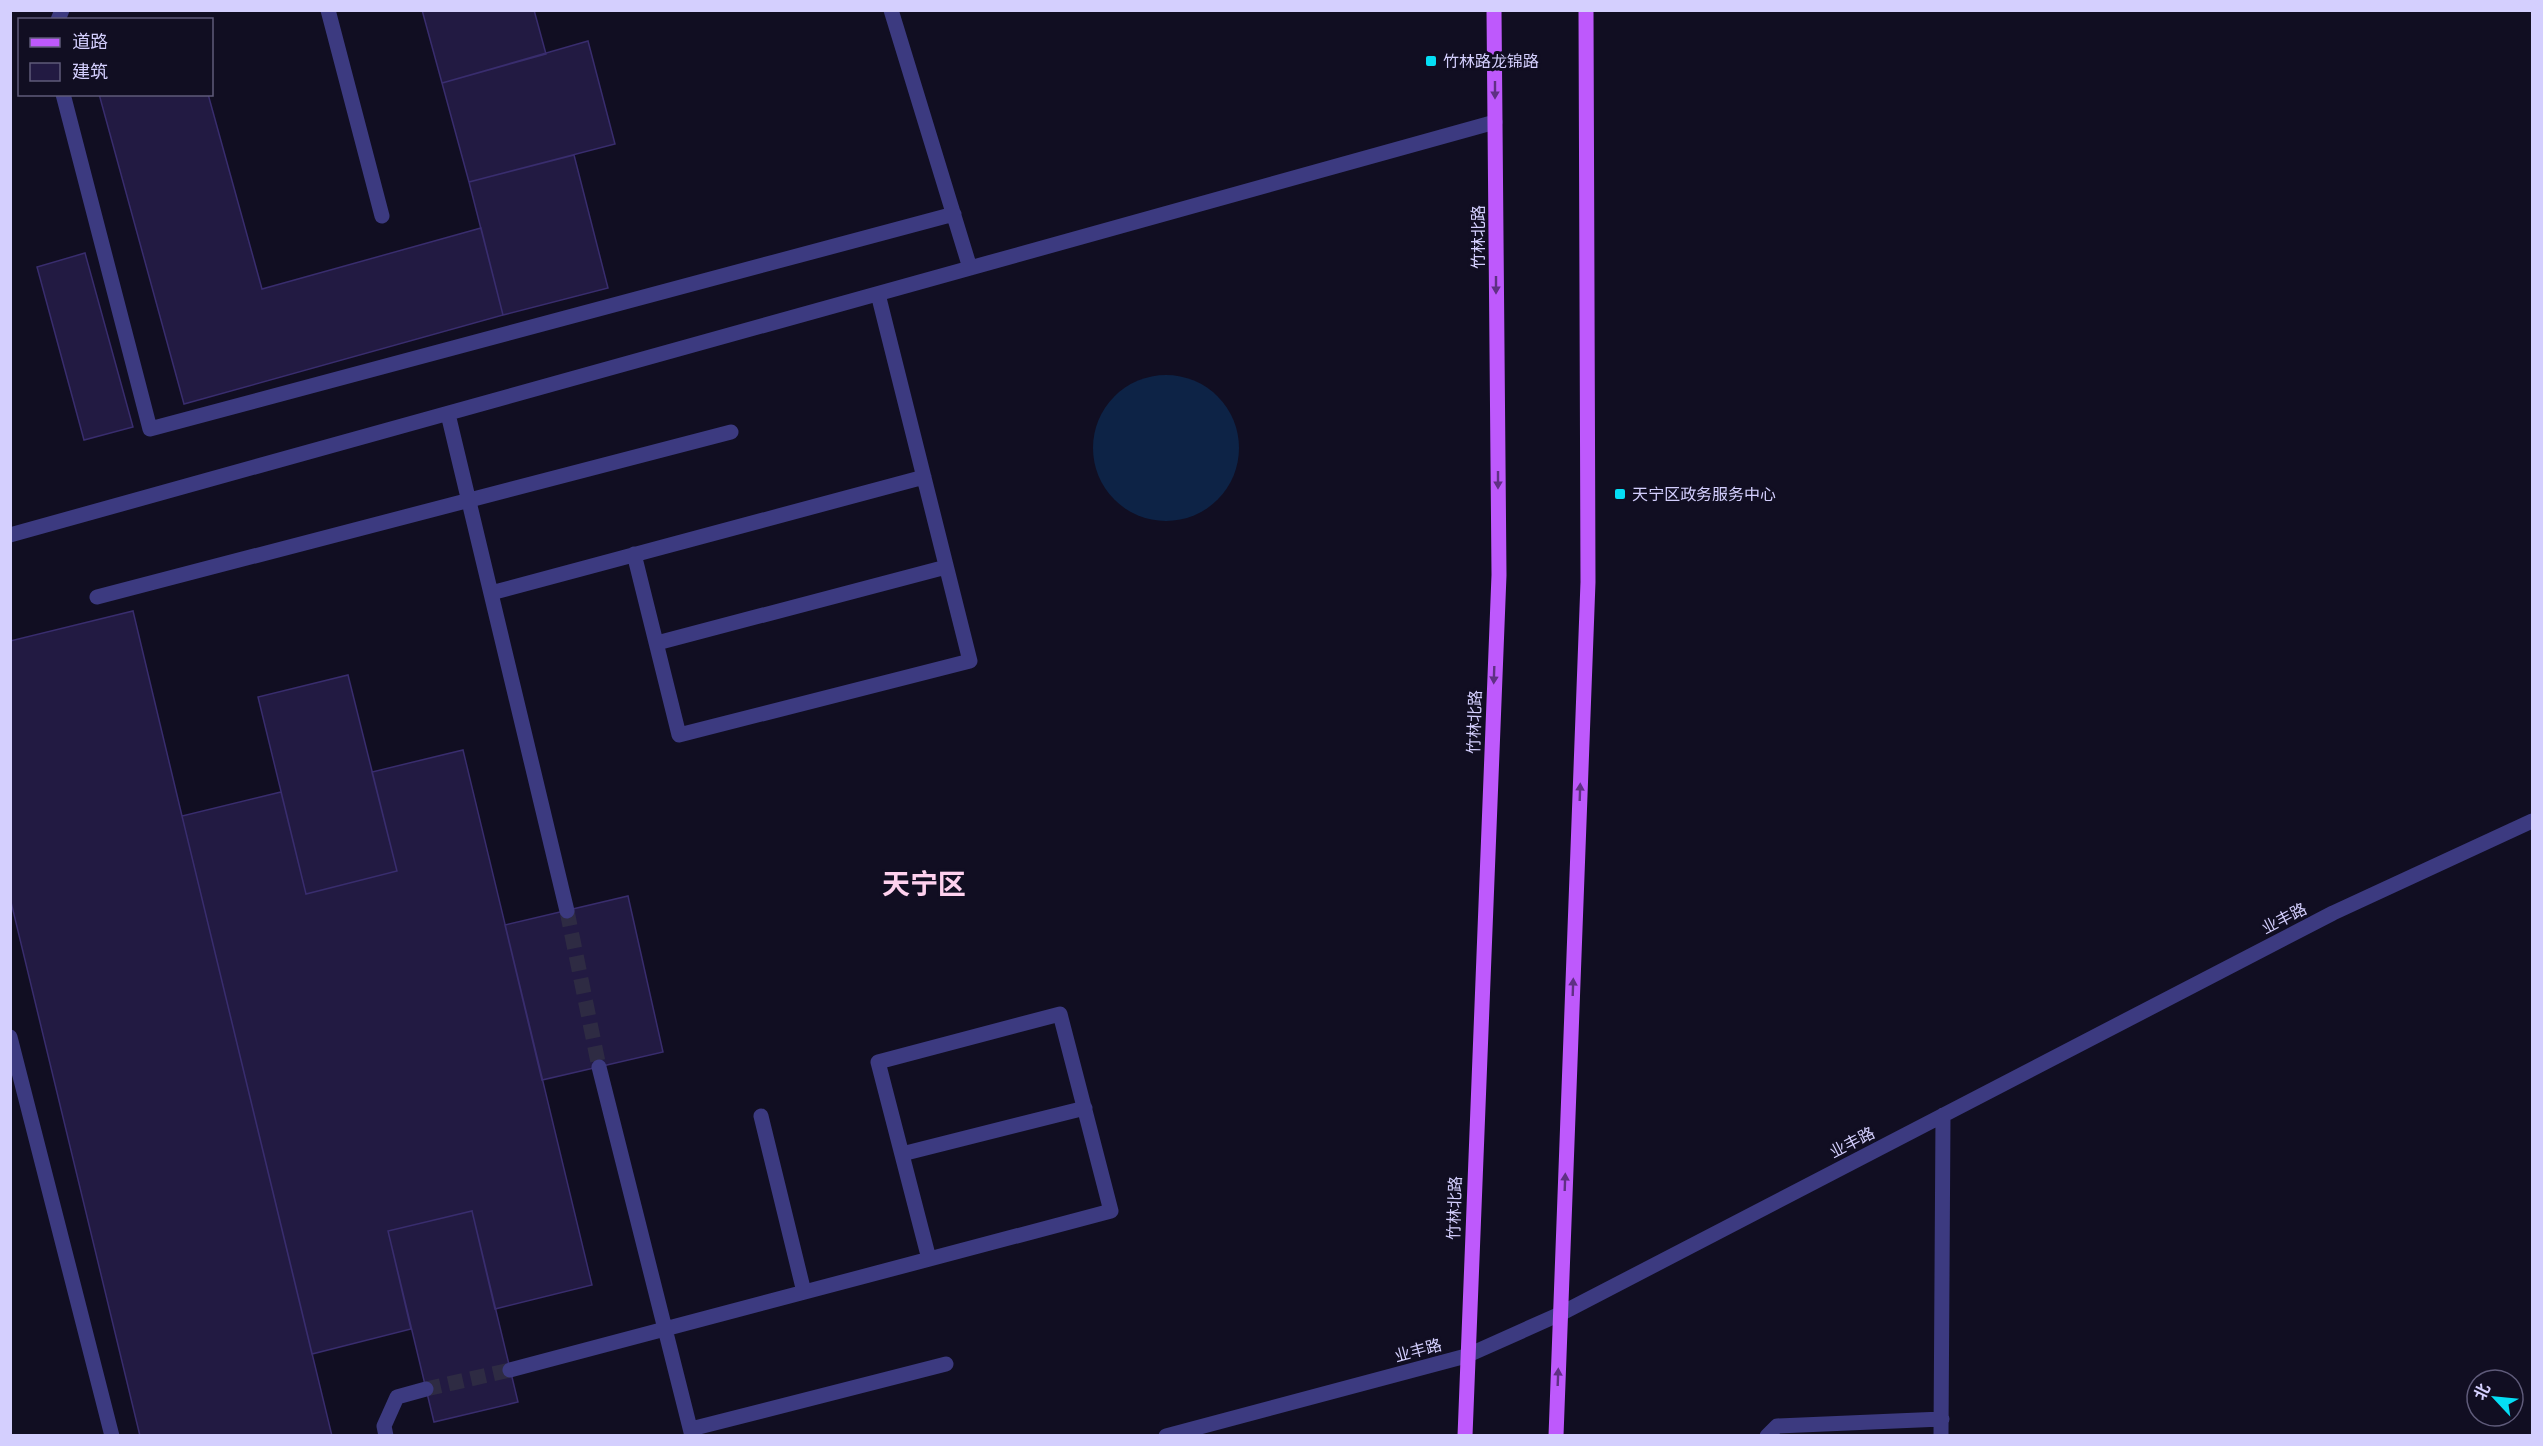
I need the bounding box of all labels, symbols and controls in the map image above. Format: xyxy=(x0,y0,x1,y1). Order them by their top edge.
legend xyxy=(18,18,213,96)
text: 道路 xyxy=(72,31,108,52)
place label: 竹林路龙锦路 xyxy=(1443,52,1539,71)
marker: 竹林路龙锦路 xyxy=(1424,54,1438,68)
text: 建筑 xyxy=(72,61,108,82)
one-way arrow xyxy=(1490,80,1500,99)
street label: 竹林北路 xyxy=(1469,205,1488,269)
one-way arrow xyxy=(1492,275,1501,294)
one-way arrow xyxy=(1493,470,1503,489)
place label: 天宁区政务服务中心 xyxy=(1632,485,1776,504)
marker: 天宁区政务服务中心 xyxy=(1613,487,1627,501)
one-way arrow xyxy=(1490,665,1499,684)
street label: 竹林北路 xyxy=(1464,690,1485,754)
one-way arrow xyxy=(1575,783,1585,802)
district label: 天宁区 xyxy=(882,867,966,900)
street label: 业丰路 xyxy=(2259,899,2310,938)
one-way arrow xyxy=(1568,978,1577,997)
street label: 业丰路 xyxy=(1827,1123,1878,1162)
one-way arrow xyxy=(1561,1173,1570,1192)
street label: 竹林北路 xyxy=(1444,1176,1465,1240)
street label: 业丰路 xyxy=(1392,1335,1444,1366)
one-way arrow xyxy=(1553,1368,1563,1387)
north arrow xyxy=(2465,1368,2525,1428)
text: 北 xyxy=(2470,1380,2494,1403)

